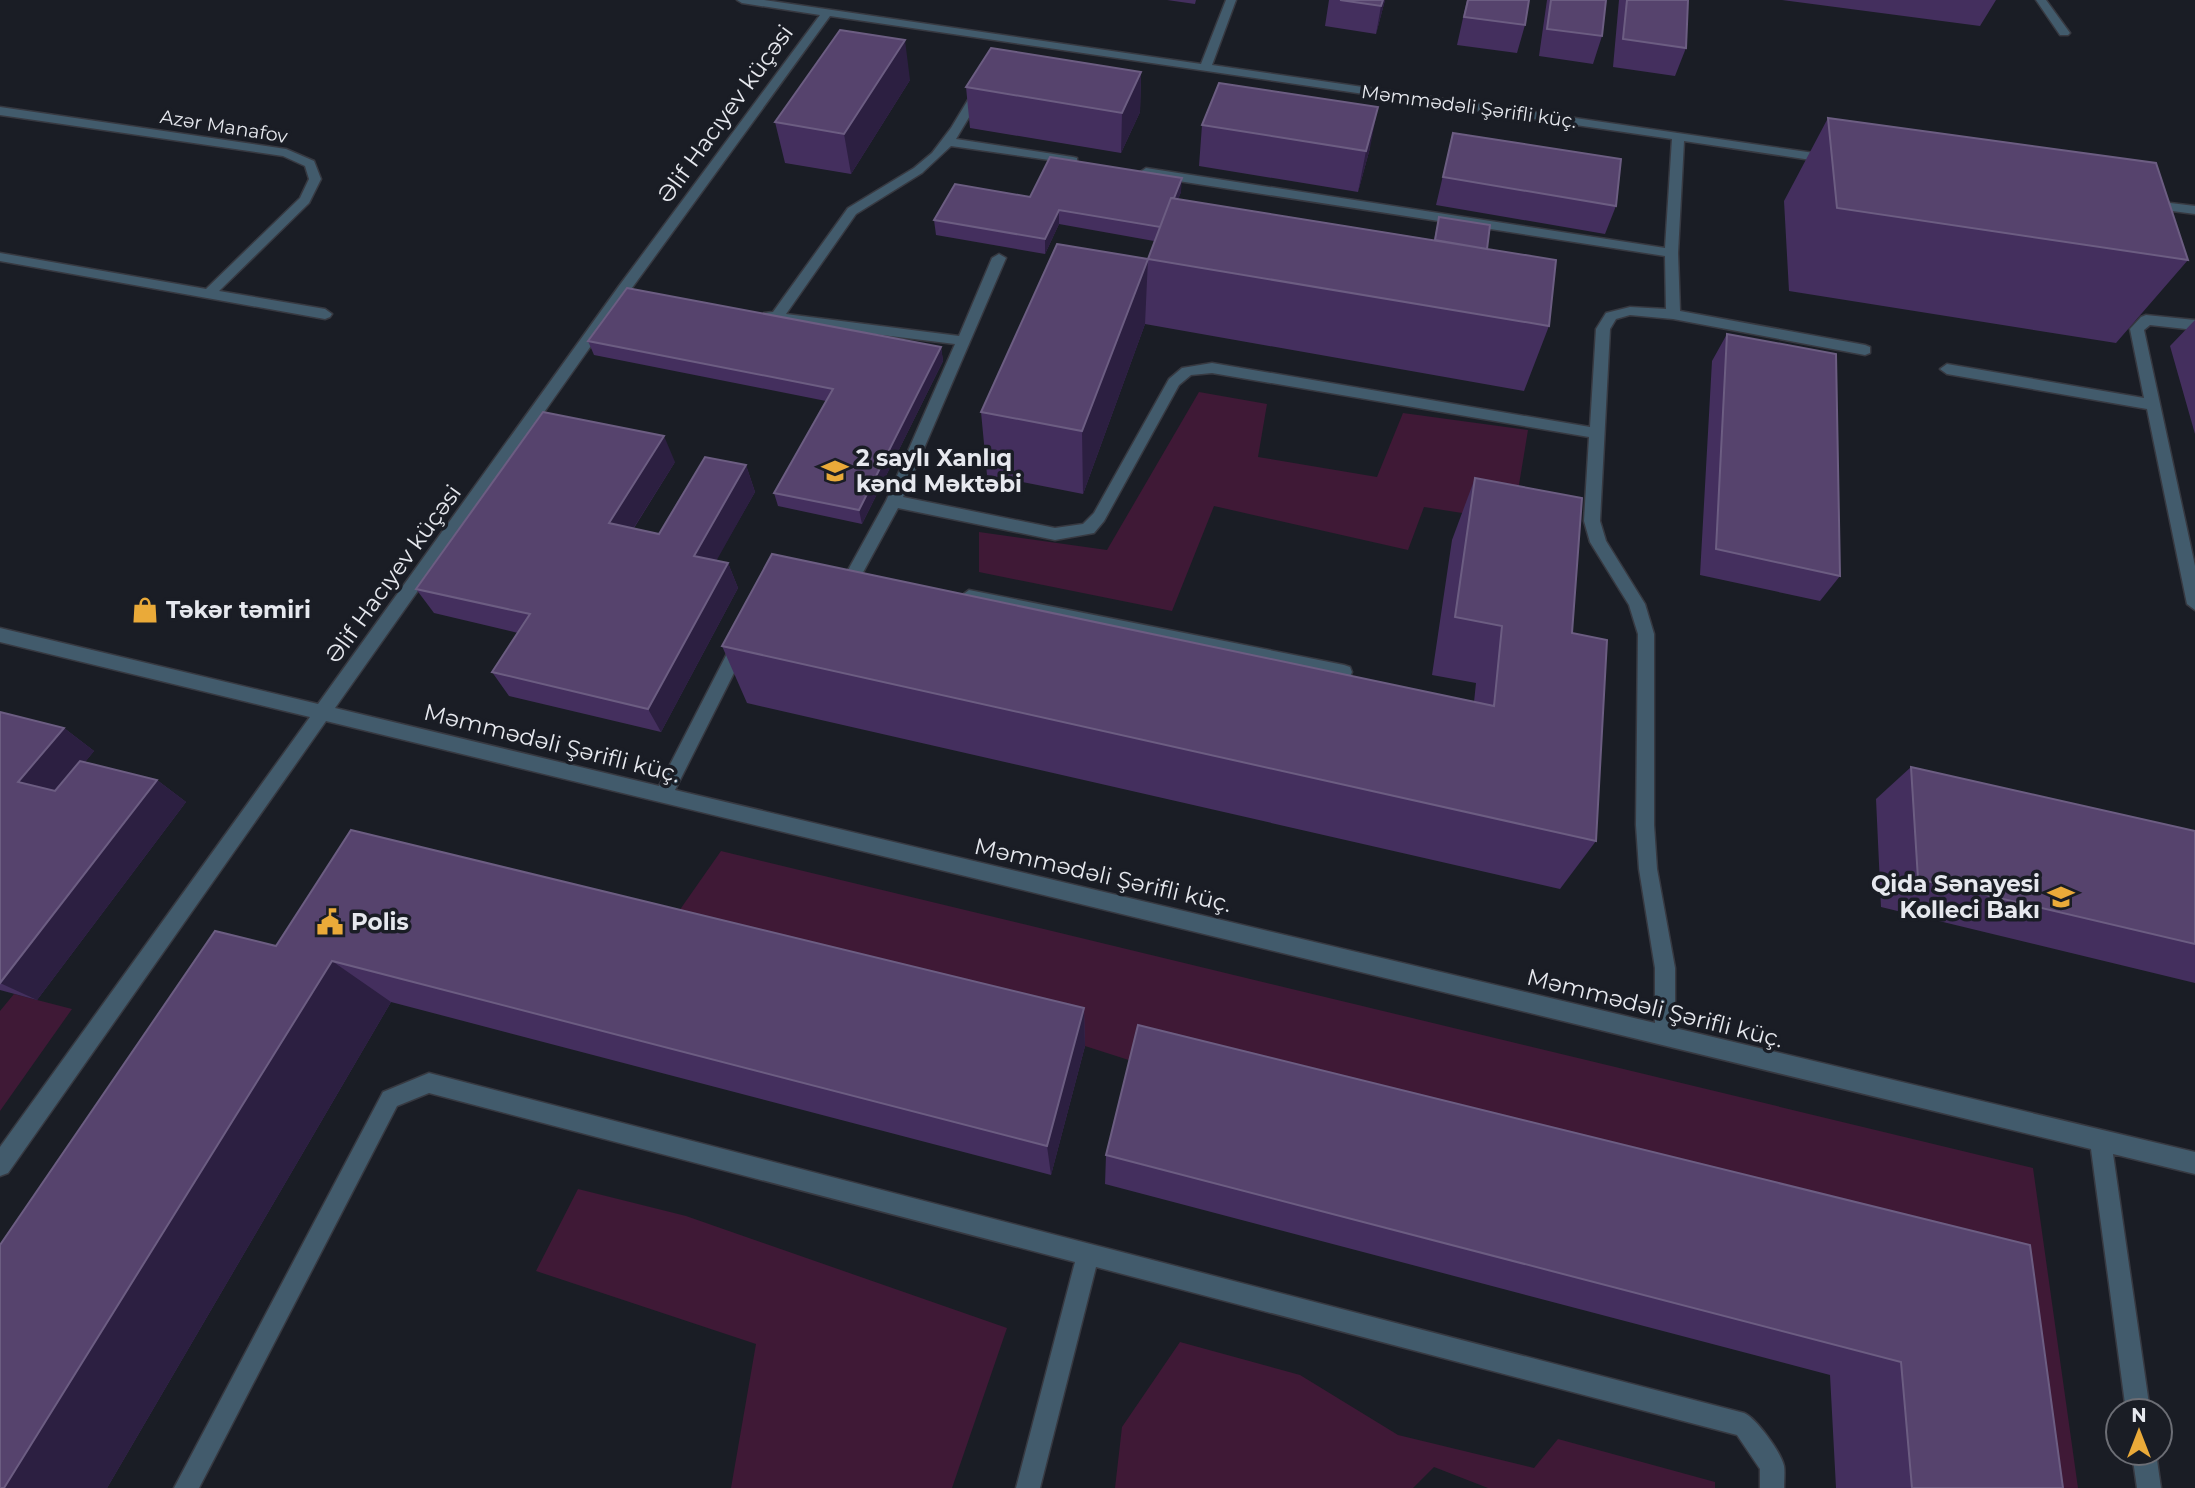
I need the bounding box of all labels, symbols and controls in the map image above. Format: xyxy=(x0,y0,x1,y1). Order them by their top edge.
street label: Əlif Hacıyev küçəsi xyxy=(651,19,799,209)
street label: Məmmədəli Şərifli küç. xyxy=(1360,80,1578,133)
street label: Azər Manafov xyxy=(158,105,290,148)
place label: 2 saylı Xanlıq kənd Məktəbi xyxy=(856,444,1022,498)
school or university icon: 2 saylı Xanlıq kənd Məktəbi xyxy=(820,456,850,486)
street label: Əlif Hacıyev küçəsi xyxy=(319,479,467,669)
shop icon: Təkər təmiri xyxy=(130,595,160,625)
place label: Təkər təmiri xyxy=(166,596,311,624)
street label: Məmmədəli Şərifli küç. xyxy=(421,698,683,788)
street label: Məmmədəli Şərifli küç. xyxy=(972,832,1234,918)
place label: Qida Sənayesi Kolleci Bakı xyxy=(1871,870,2040,924)
school or university icon: Qida Sənayesi Kolleci Bakı xyxy=(2046,882,2076,912)
public building icon: Polis xyxy=(315,907,345,937)
place label: Polis xyxy=(351,908,409,936)
street label: Məmmədəli Şərifli küç. xyxy=(1524,963,1786,1053)
north arrow xyxy=(2104,1397,2174,1467)
text: N xyxy=(2131,1404,2147,1427)

